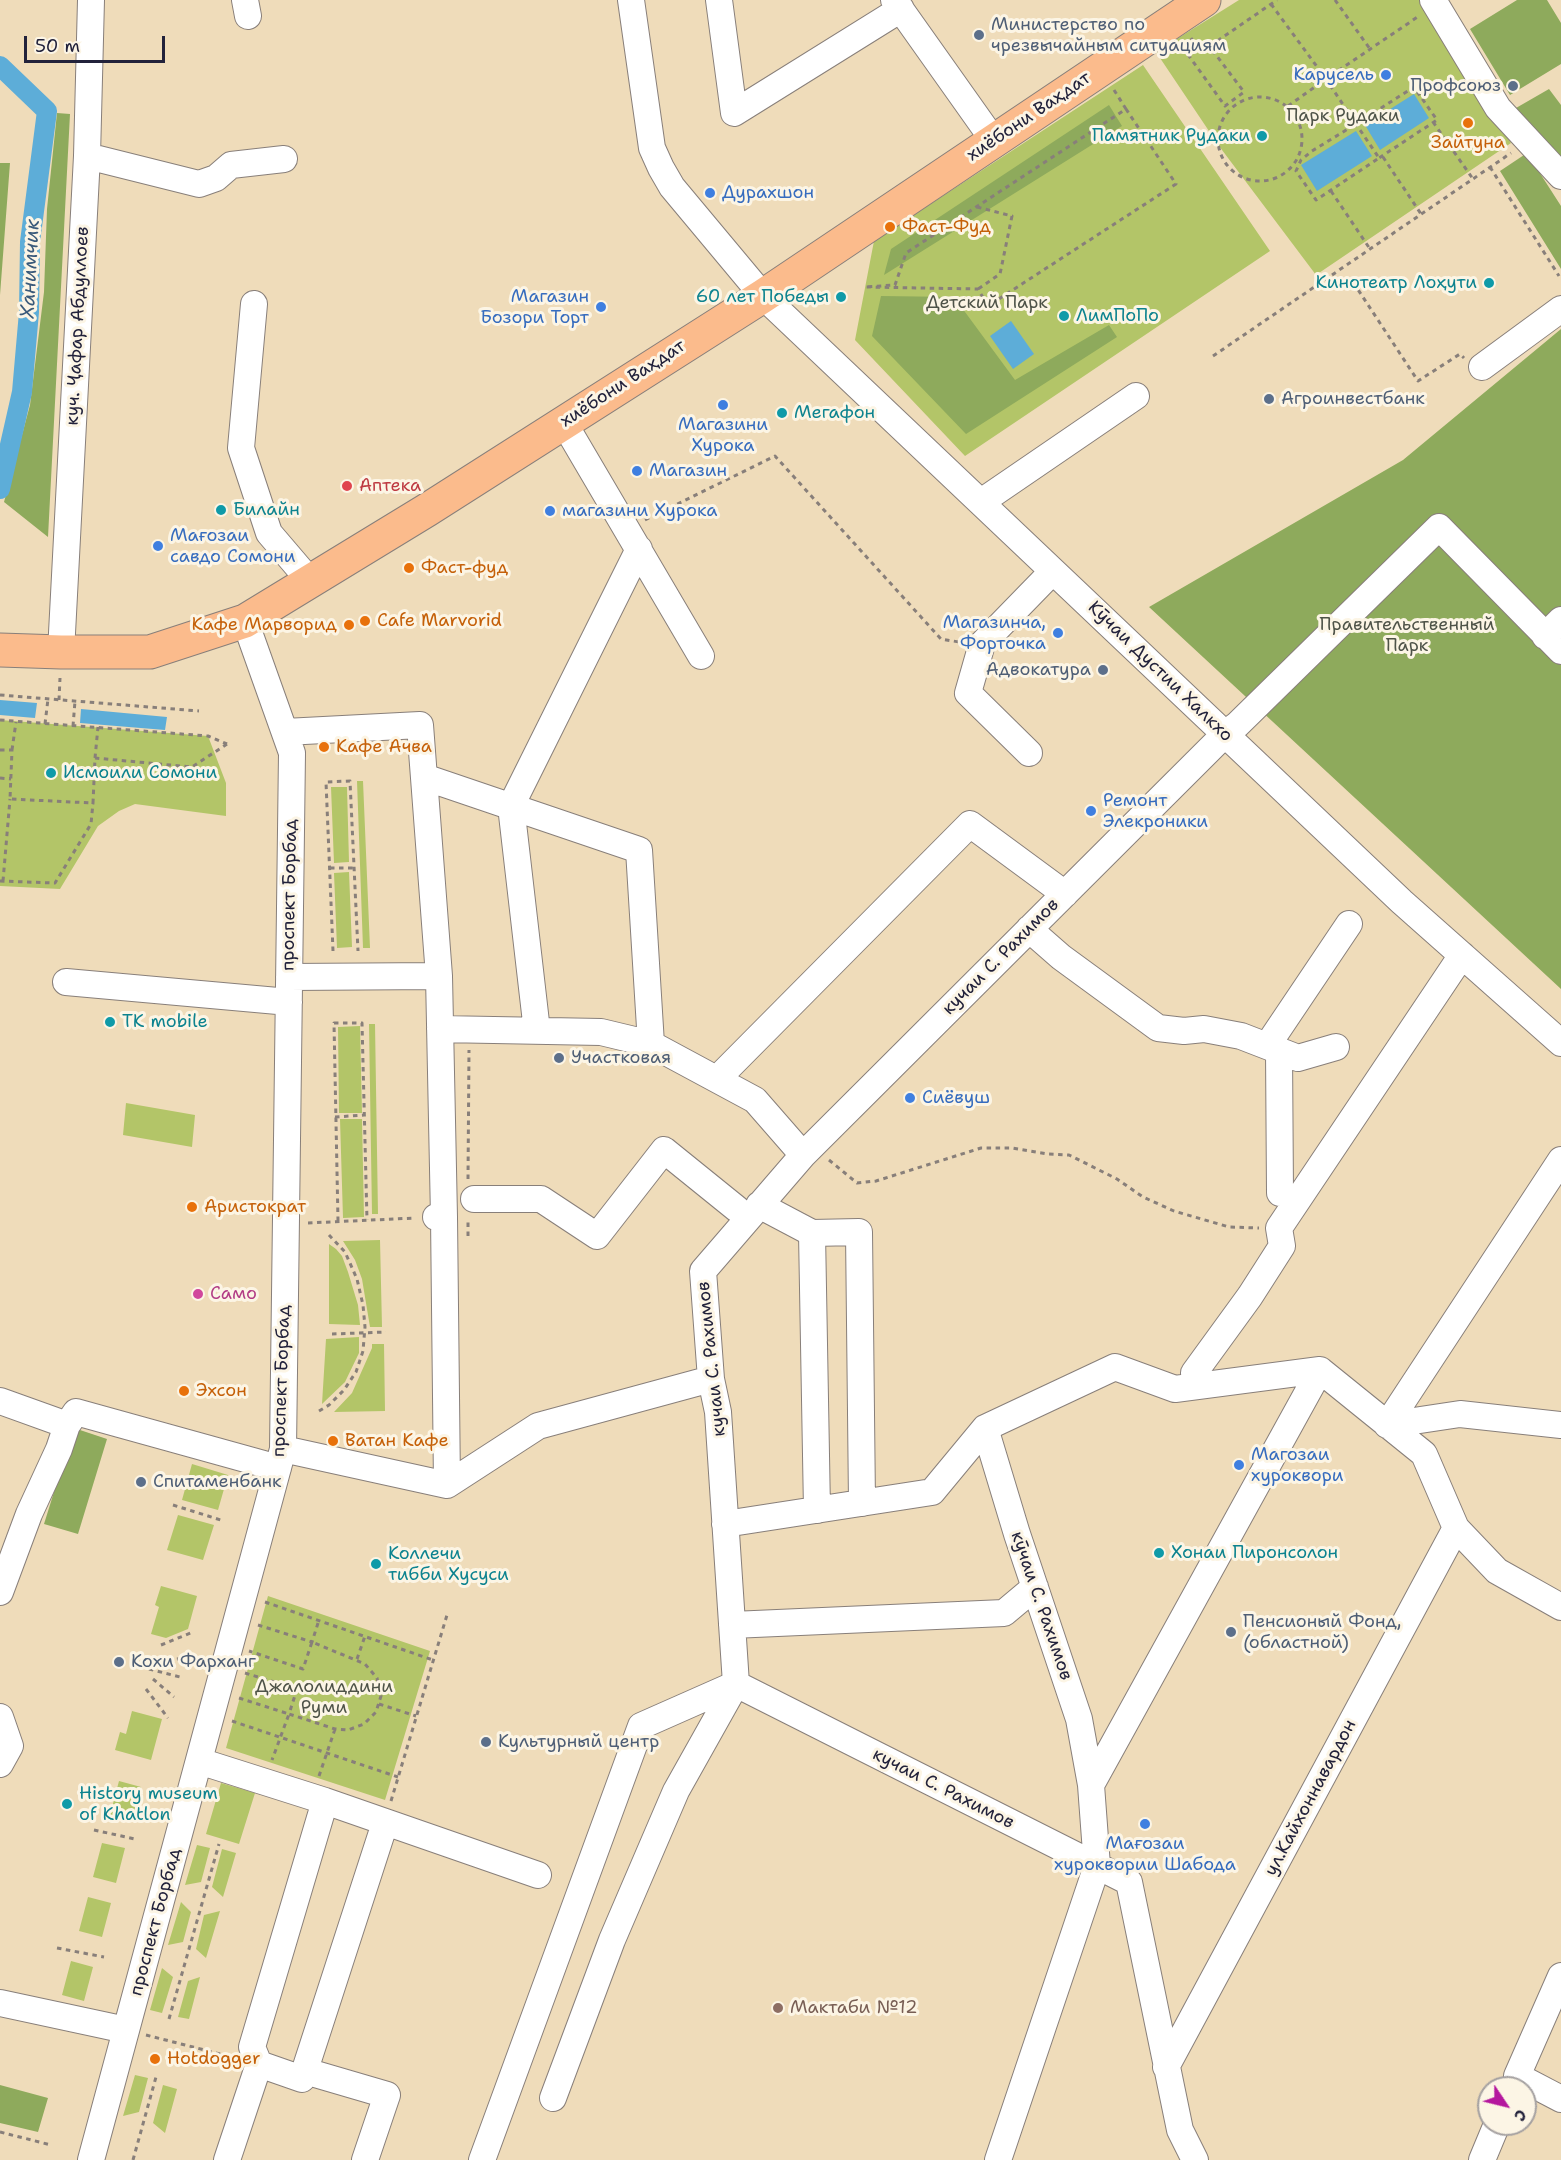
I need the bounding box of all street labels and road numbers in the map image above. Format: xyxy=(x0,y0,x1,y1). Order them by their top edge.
street label: хиёбони Ваҳдат xyxy=(963,68,1095,166)
street label: куч. Ҷафар Абдуллоев xyxy=(62,226,94,426)
street label: хиёбони Ваҳдат xyxy=(557,336,689,432)
street label: Кӯчаи Дустии Халкхо xyxy=(1083,597,1237,747)
street label: проспект Борбад xyxy=(278,819,302,971)
street label: кучаи С. Рахимов xyxy=(938,894,1064,1020)
street label: кучаи С. Рахимов xyxy=(693,1280,731,1438)
street label: проспект Борбад xyxy=(269,1305,295,1457)
street label: кӯчаи С. Рахимов xyxy=(1005,1529,1077,1683)
street label: ул.Кайхоннавардон xyxy=(1261,1716,1361,1880)
street label: кучаи С. Рахимов xyxy=(869,1744,1017,1834)
street label: проспект Борбад xyxy=(126,1846,186,1998)

